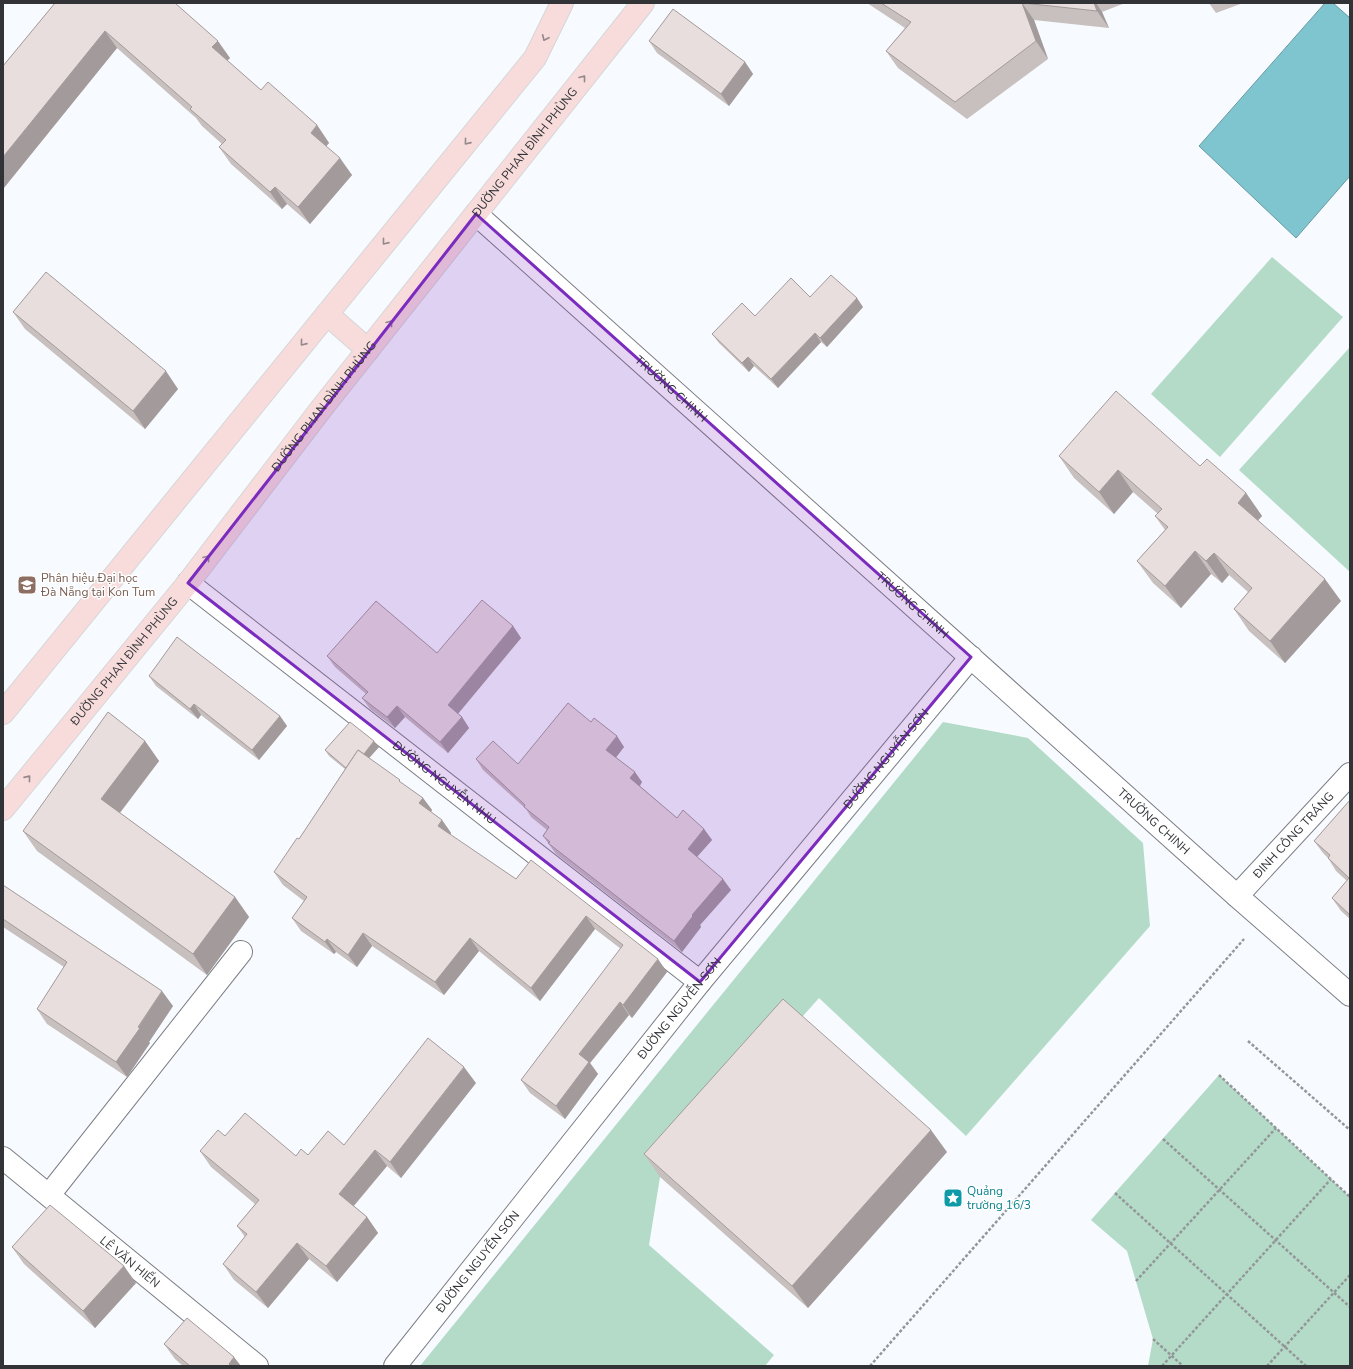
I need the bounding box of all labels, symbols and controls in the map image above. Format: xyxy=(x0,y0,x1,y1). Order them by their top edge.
one-way arrow xyxy=(542,34,550,42)
one-way arrow xyxy=(579,76,586,83)
street label: ĐƯỜNG PHAN ĐÌNH PHÙNG xyxy=(468,84,581,221)
one-way arrow xyxy=(465,137,472,144)
one-way arrow xyxy=(382,238,389,245)
one-way arrow xyxy=(385,320,392,327)
street label: ĐƯỜNG PHAN ĐÌNH PHÙNG xyxy=(267,338,380,476)
one-way arrow xyxy=(300,339,307,346)
street label: TRƯỜNG CHINH xyxy=(631,352,711,426)
one-way arrow xyxy=(202,556,209,563)
street label: TRƯỜNG CHINH xyxy=(873,568,952,642)
place label: Phân hiệu Đại học Đà Nẵng tại Kon Tum xyxy=(40,570,155,600)
school or university icon: Phân hiệu Đại học Đà Nẵng tại Kon Tum xyxy=(16,574,38,596)
street label: ĐƯỜNG PHAN ĐÌNH PHÙNG xyxy=(66,594,181,729)
street label: ĐƯỜNG NGUYỄN SƠN xyxy=(839,705,933,813)
street label: ĐƯỜNG NGUYỄN NHU xyxy=(389,737,499,828)
one-way arrow xyxy=(23,776,30,783)
street label: TRƯỜNG CHINH xyxy=(1114,785,1193,858)
street label: ĐINH CÔNG TRÁNG xyxy=(1249,788,1337,882)
street label: ĐƯỜNG NGUYỄN SƠN xyxy=(633,954,725,1063)
place label: Quảng trường 16/3 xyxy=(967,1183,1031,1213)
place icon: Quảng trường 16/3 xyxy=(942,1187,964,1209)
street label: ĐƯỜNG NGUYỄN SƠN xyxy=(432,1208,523,1317)
street label: LÊ VĂN HIẾN xyxy=(97,1233,163,1291)

